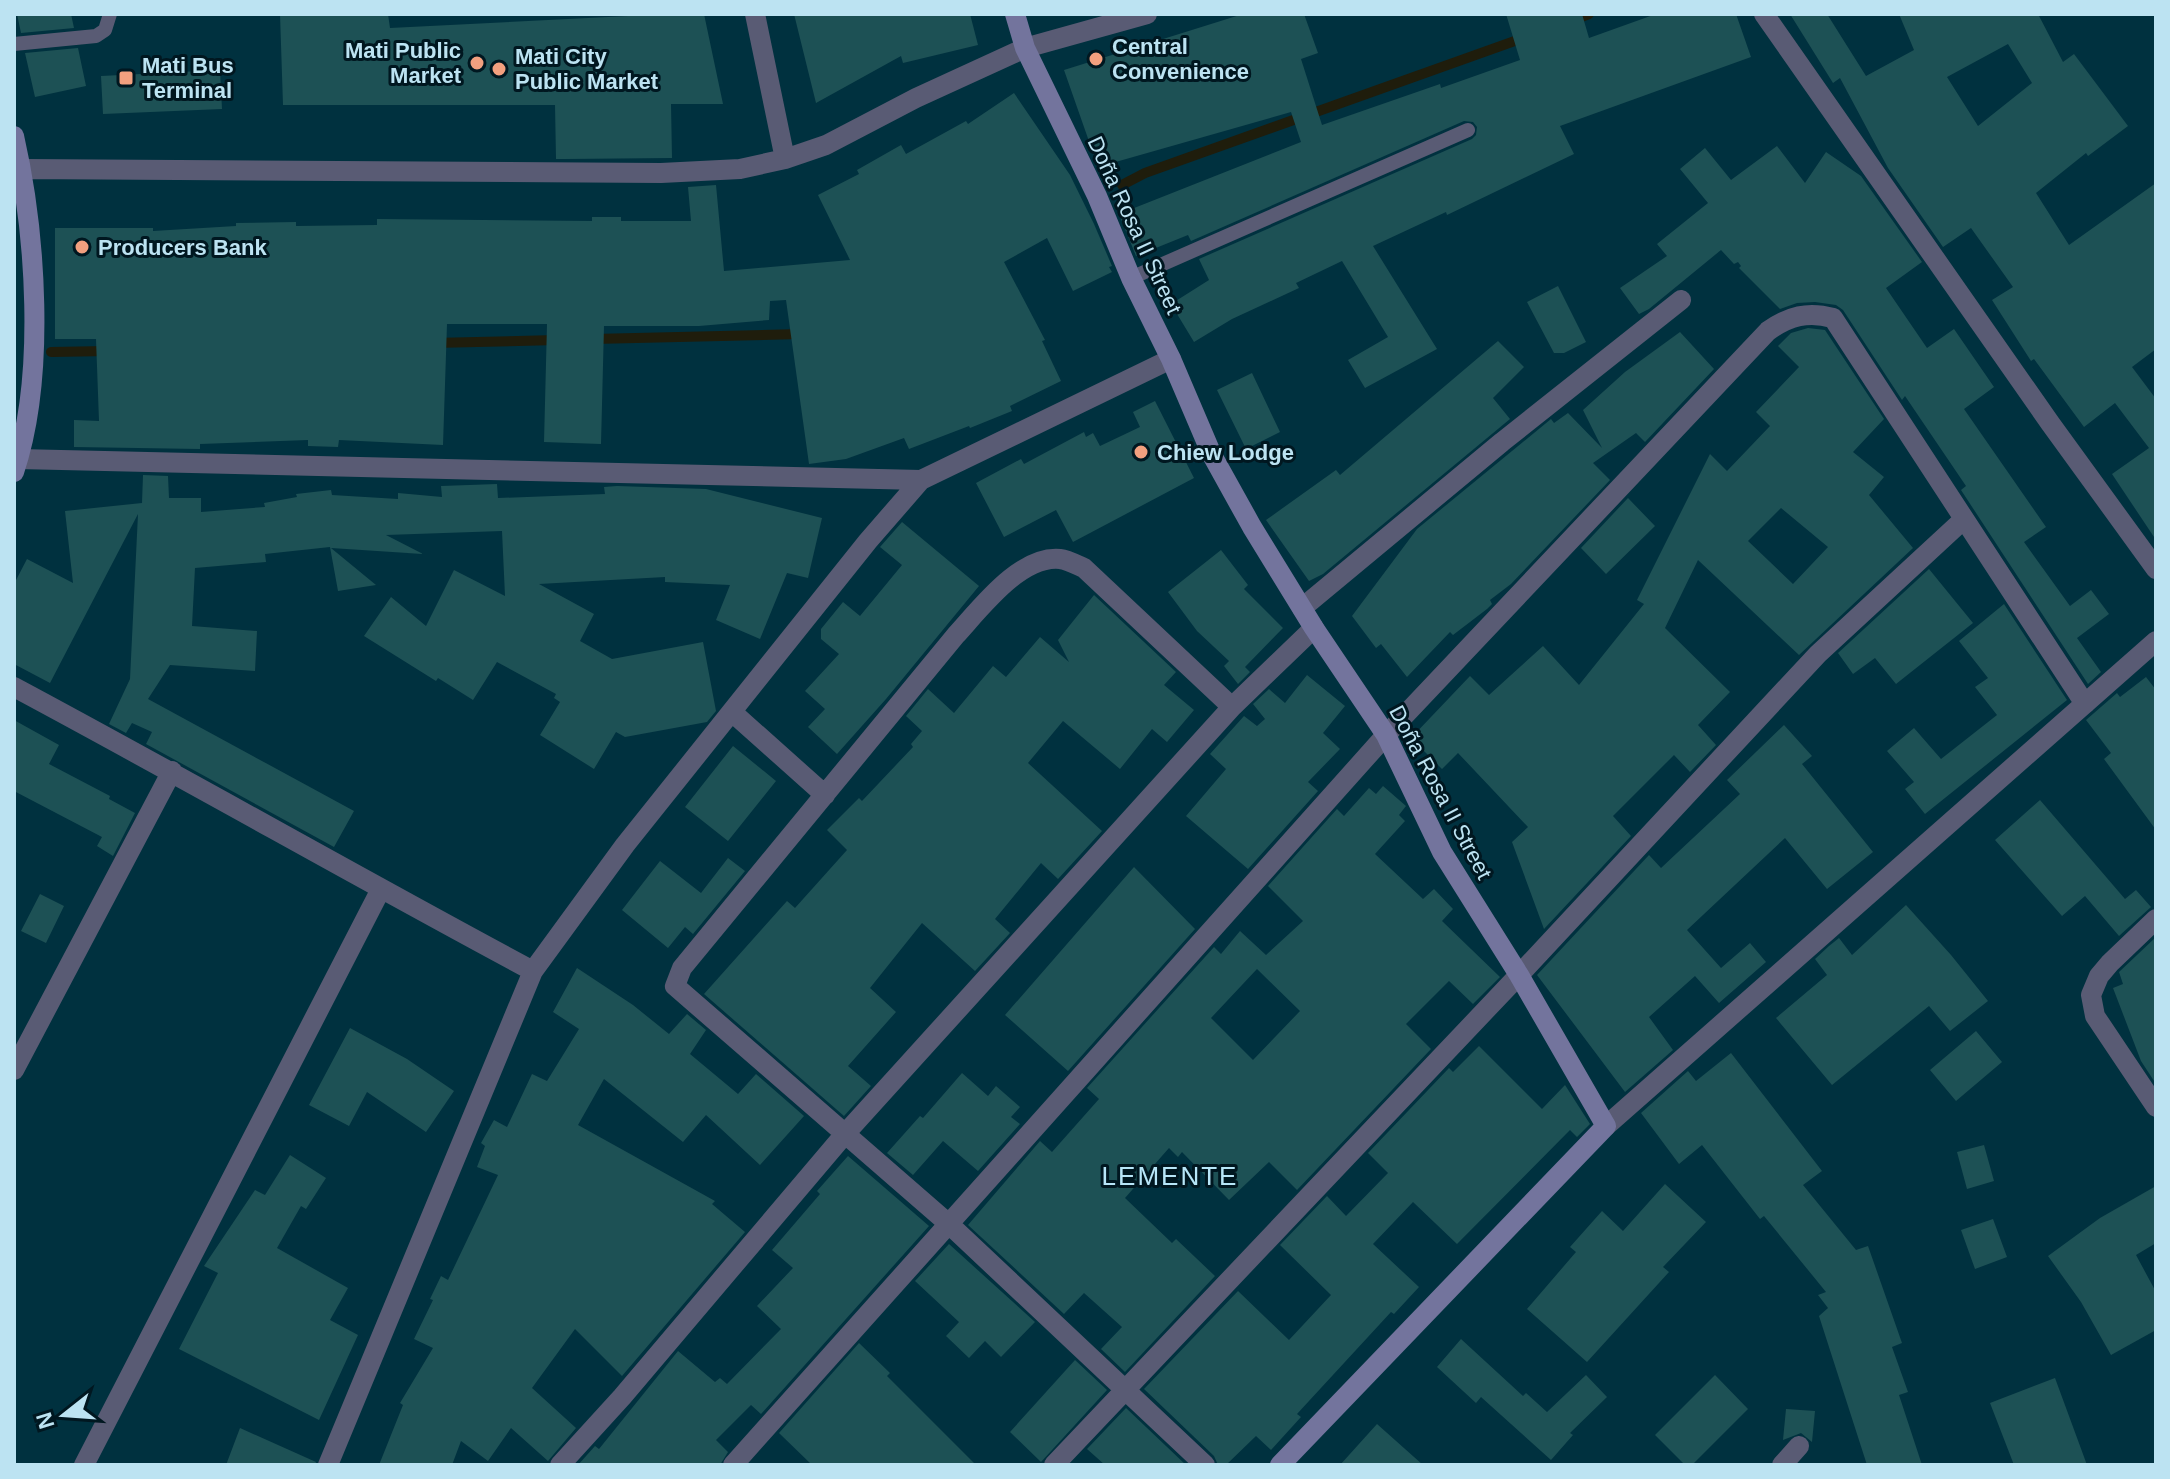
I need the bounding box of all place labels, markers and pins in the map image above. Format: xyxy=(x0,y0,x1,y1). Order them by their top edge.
place label: Central Convenience xyxy=(1112,34,1249,84)
place label: Mati Public Market xyxy=(345,38,462,88)
place label: Mati City Public Market xyxy=(515,44,659,94)
marker: Central Convenience xyxy=(1087,50,1105,68)
place label: Mati Bus Terminal xyxy=(142,53,234,103)
marker: Mati Public Market xyxy=(468,54,486,72)
marker: Mati City Public Market xyxy=(490,60,508,78)
marker: Mati Bus Terminal xyxy=(117,69,135,87)
place label: Producers Bank xyxy=(98,235,267,260)
marker: Producers Bank xyxy=(73,238,91,256)
place label: Chiew Lodge xyxy=(1157,440,1294,465)
marker: Chiew Lodge xyxy=(1132,443,1150,461)

